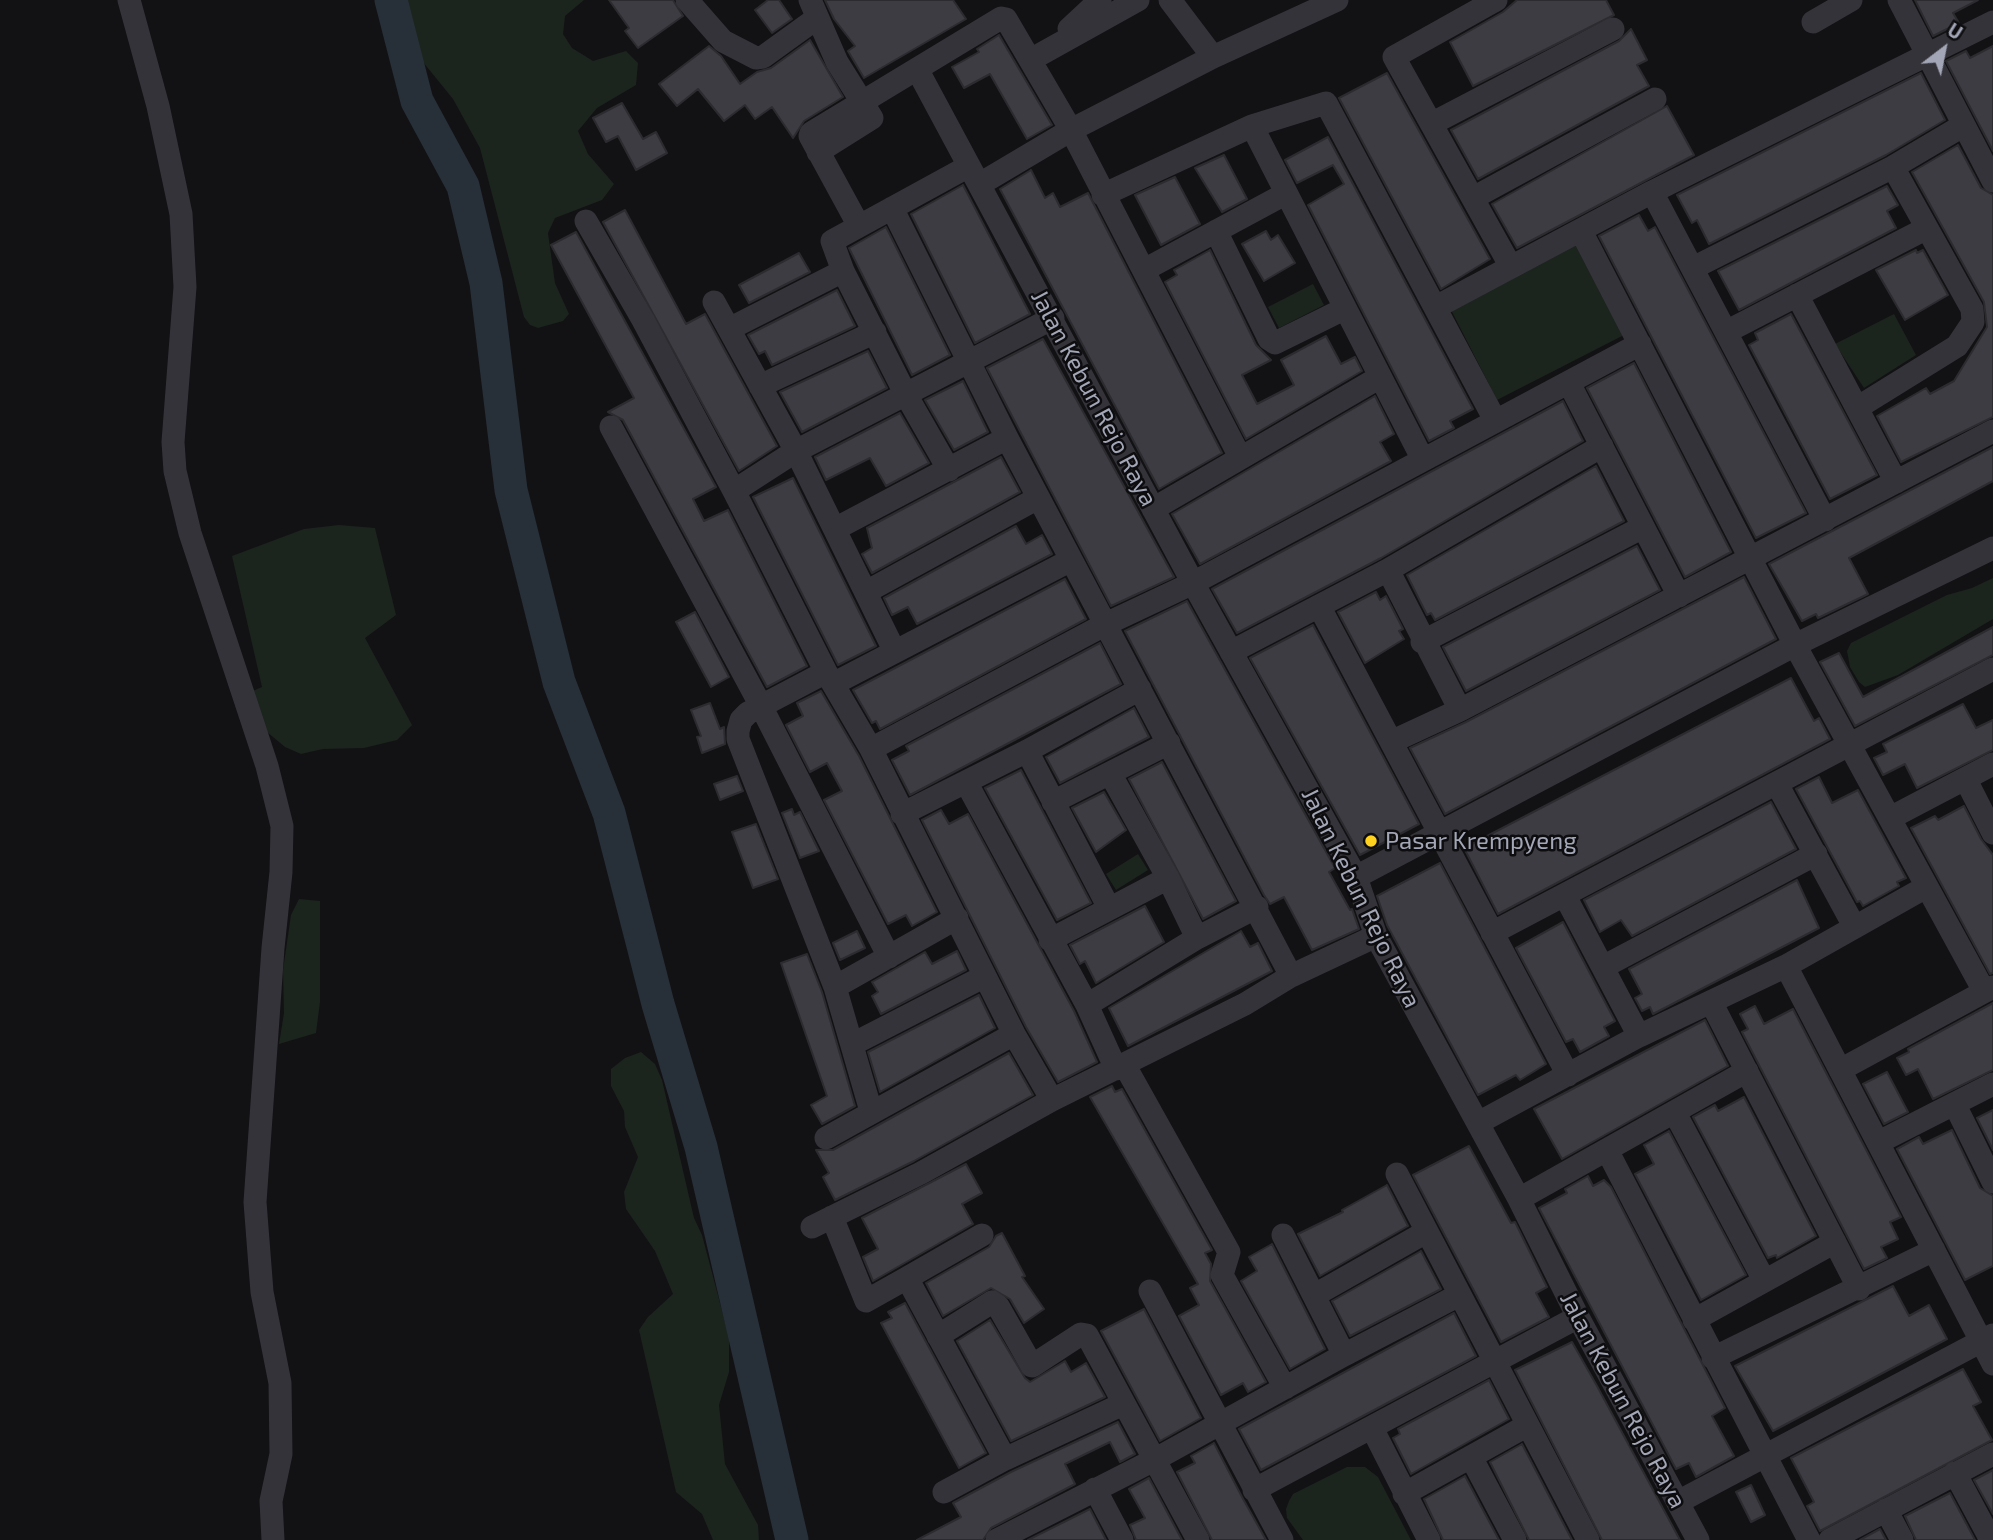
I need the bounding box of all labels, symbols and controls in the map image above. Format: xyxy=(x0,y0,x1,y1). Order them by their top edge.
north arrow xyxy=(1909,14,1979,84)
text: U xyxy=(1944,18,1967,44)
street label: Jalan Kebun Rejo Raya xyxy=(1025,285,1163,511)
street label: Jalan Kebun Rejo Raya xyxy=(1295,784,1427,1012)
place label: Pasar Krempyeng xyxy=(1385,827,1577,855)
marker: Pasar Krempyeng xyxy=(1363,833,1379,849)
street label: Jalan Kebun Rejo Raya xyxy=(1554,1287,1692,1513)

